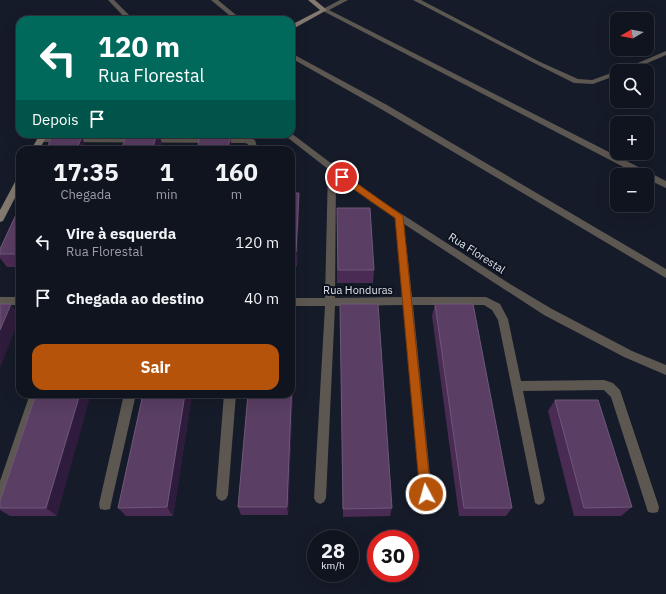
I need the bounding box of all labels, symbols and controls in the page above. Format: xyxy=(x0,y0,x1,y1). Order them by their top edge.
north arrow xyxy=(610,12,654,56)
map controls xyxy=(610,12,654,212)
text: 120 m xyxy=(98,28,180,65)
icon: left xyxy=(32,32,84,84)
text: Rua Florestal xyxy=(98,64,205,87)
button: search xyxy=(610,64,654,108)
icon: arrive xyxy=(86,108,108,130)
text: Depois xyxy=(32,110,78,129)
button: + xyxy=(610,116,654,160)
text: 17:35 xyxy=(53,156,119,188)
text: 1 xyxy=(159,156,174,188)
text: 160 xyxy=(215,156,258,188)
pin xyxy=(325,160,359,194)
icon: arrive xyxy=(331,166,353,188)
button: − xyxy=(610,168,654,212)
text: Chegada xyxy=(60,186,111,203)
text: min xyxy=(156,186,178,203)
text: m xyxy=(231,186,242,203)
text: Vire à esquerda xyxy=(66,224,176,243)
street label: Rua Florestal xyxy=(446,229,508,277)
icon: left xyxy=(32,231,54,253)
text: 120 m xyxy=(235,233,279,252)
text: Rua Florestal xyxy=(66,243,143,260)
street label: Rua Honduras xyxy=(323,283,393,297)
icon: arrive xyxy=(32,287,54,309)
text: Chegada ao destino xyxy=(66,289,204,308)
text: 40 m xyxy=(244,289,279,308)
button: Sair xyxy=(32,344,279,390)
position arrow xyxy=(405,473,447,515)
speed limit sign: 30 xyxy=(367,530,419,582)
text: 28 xyxy=(321,537,345,564)
text: km/h xyxy=(321,559,345,572)

